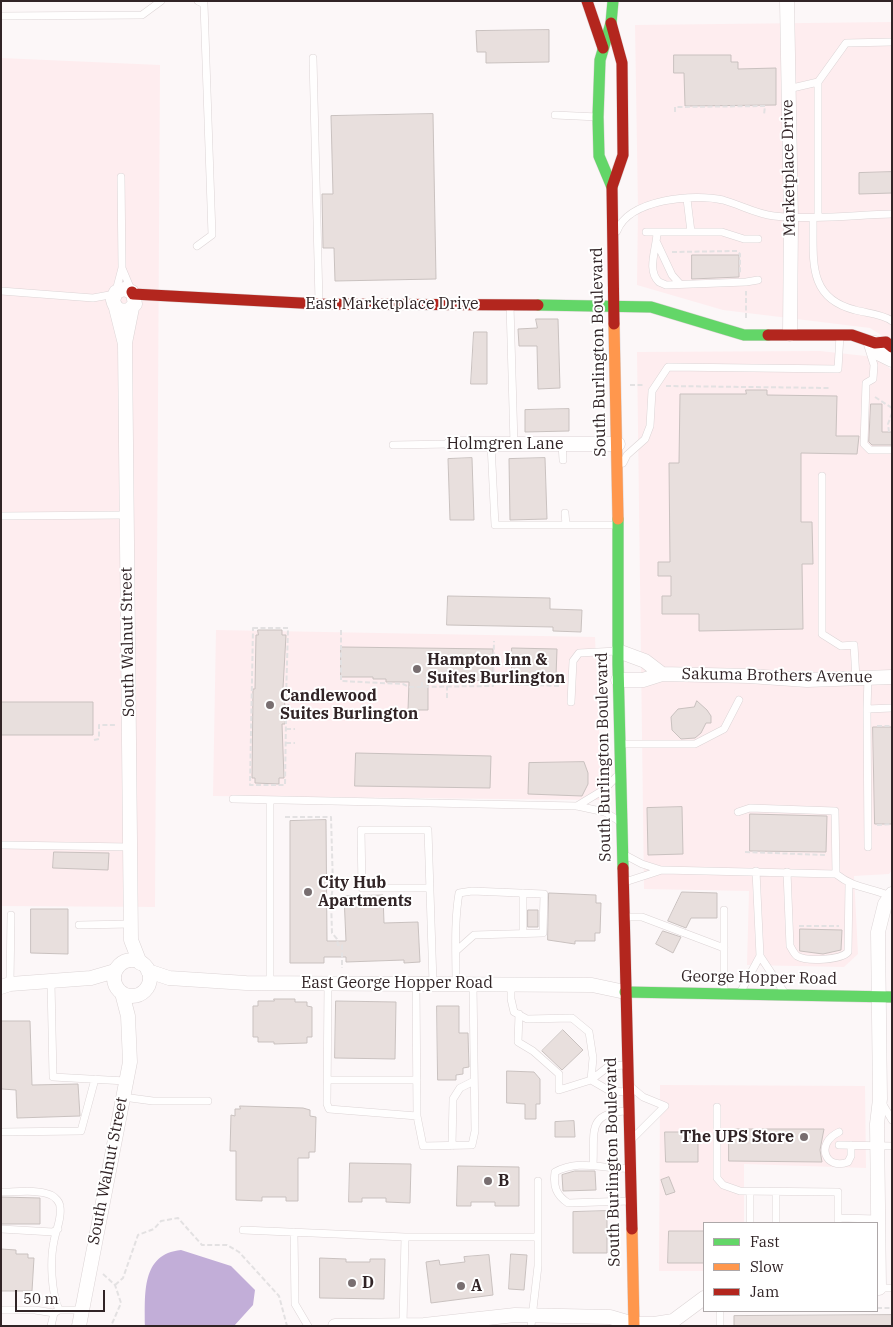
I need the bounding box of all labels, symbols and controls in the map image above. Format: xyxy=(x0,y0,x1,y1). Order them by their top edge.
street label: Marketplace Drive xyxy=(778,99,800,237)
street label: South Burlington Boulevard xyxy=(588,247,610,457)
street label: East Marketplace Drive xyxy=(305,294,479,314)
street label: Holmgren Lane xyxy=(446,434,564,454)
street label: South Walnut Street xyxy=(117,567,139,717)
place label: Hampton Inn & Suites Burlington xyxy=(427,650,565,688)
street label: South Burlington Boulevard xyxy=(593,652,615,862)
marker: Hampton Inn & Suites Burlington xyxy=(411,663,423,675)
street label: Sakuma Brothers Avenue xyxy=(681,665,873,687)
place label: Candlewood Suites Burlington xyxy=(280,686,418,724)
marker: Candlewood Suites Burlington xyxy=(264,699,276,711)
place label: City Hub Apartments xyxy=(318,873,412,911)
marker: City Hub Apartments xyxy=(302,886,314,898)
street label: George Hopper Road xyxy=(681,967,837,989)
street label: East George Hopper Road xyxy=(301,973,493,993)
street label: South Burlington Boulevard xyxy=(602,1057,624,1267)
street label: South Walnut Street xyxy=(84,1095,132,1247)
place label: The UPS Store xyxy=(680,1127,794,1147)
marker: The UPS Store xyxy=(798,1131,810,1143)
place label: B xyxy=(498,1171,509,1191)
marker: B xyxy=(482,1175,494,1187)
legend xyxy=(703,1222,878,1312)
text: Fast xyxy=(750,1232,780,1251)
text: Slow xyxy=(750,1257,783,1276)
place label: D xyxy=(362,1273,374,1293)
place label: A xyxy=(471,1276,482,1296)
marker: D xyxy=(346,1277,358,1289)
scale bar xyxy=(18,1280,108,1312)
marker: A xyxy=(455,1280,467,1292)
text: Jam xyxy=(750,1282,779,1301)
text: 50 m xyxy=(23,1289,59,1308)

